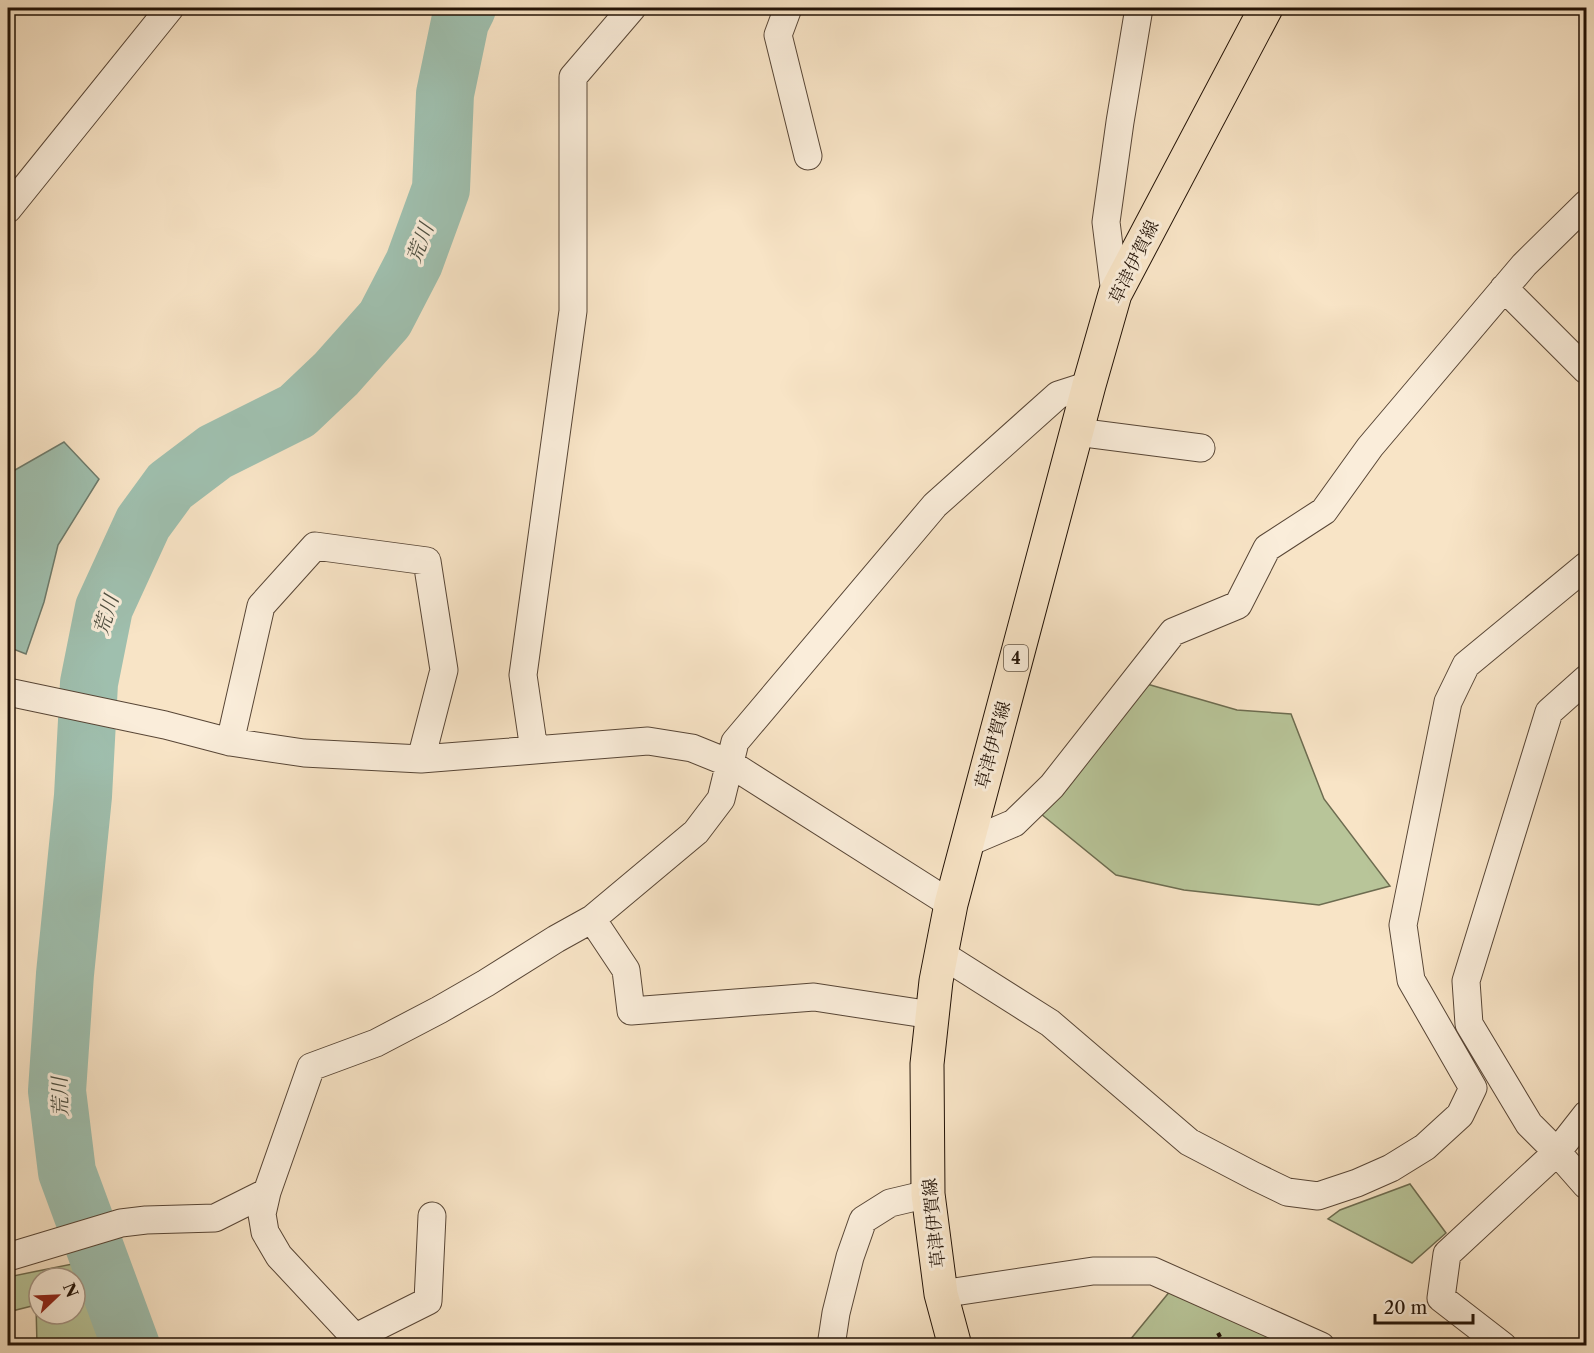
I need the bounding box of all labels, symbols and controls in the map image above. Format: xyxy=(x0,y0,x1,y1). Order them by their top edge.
street label: 草津伊賀線 xyxy=(1104,217,1164,307)
water label: 荒川 xyxy=(402,218,439,266)
water label: 荒川 xyxy=(89,590,124,638)
road number: 4 xyxy=(1004,645,1028,671)
street label: 草津伊賀線 xyxy=(971,699,1015,791)
water label: 荒川 xyxy=(47,1075,73,1117)
street label: 草津伊賀線 xyxy=(918,1177,950,1269)
north arrow xyxy=(27,1266,87,1326)
text: N xyxy=(59,1280,83,1301)
scale bar xyxy=(1375,1287,1472,1325)
text: 20 m xyxy=(1384,1297,1428,1319)

